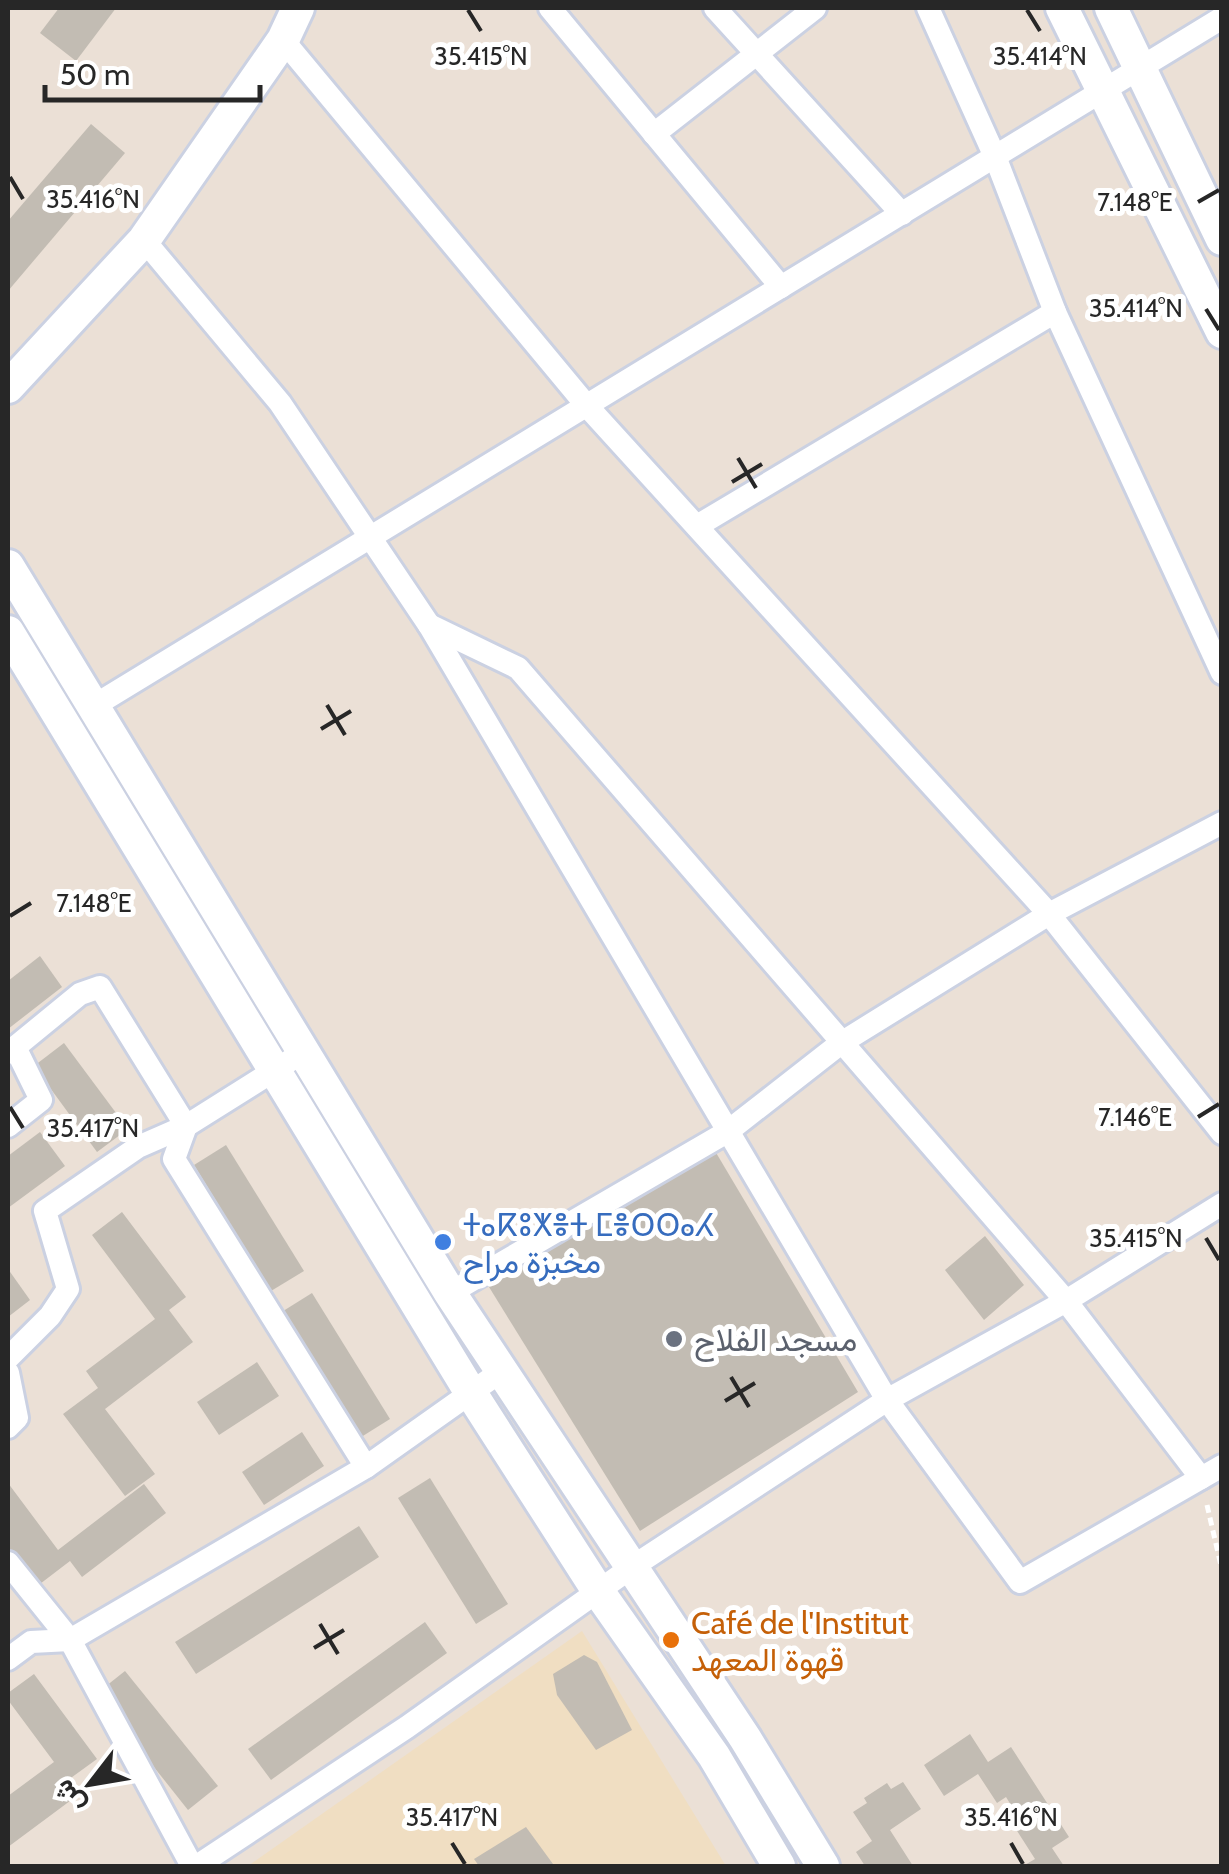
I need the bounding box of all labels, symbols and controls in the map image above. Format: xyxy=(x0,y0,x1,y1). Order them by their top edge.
scale bar xyxy=(45,40,260,102)
text: 35.415°N xyxy=(434,41,528,71)
text: 35.414°N xyxy=(993,41,1087,71)
text: 50 m xyxy=(60,56,130,93)
text: 35.416°N xyxy=(46,184,140,214)
text: 7.148°E xyxy=(1097,187,1173,217)
text: 35.414°N xyxy=(1089,293,1183,323)
text: 7.148°E xyxy=(56,888,132,918)
text: 7.146°E xyxy=(1098,1102,1172,1132)
text: 35.417°N xyxy=(47,1113,139,1143)
place label: ⵜⴰⴽⵓⵅⴻⵜ ⵎⴻⵔⵔⴰⵃ مخبزة مراح xyxy=(463,1205,714,1284)
text: 35.415°N xyxy=(1089,1223,1183,1253)
marker: ⵜⴰⴽⵓⵅⴻⵜ ⵎⴻⵔⵔⴰⵃ مخبزة مراح xyxy=(432,1231,454,1253)
place label: مسجد الفلاح xyxy=(694,1320,857,1362)
marker: مسجد الفلاح xyxy=(663,1328,685,1350)
place label: Café de l'Institut قهوة المعهد xyxy=(691,1603,909,1680)
marker: Café de l'Institut قهوة المعهد xyxy=(660,1629,682,1651)
north arrow xyxy=(40,1734,140,1834)
text: ش xyxy=(45,1774,92,1820)
text: 35.417°N xyxy=(406,1802,498,1832)
text: 35.416°N xyxy=(964,1802,1058,1832)

